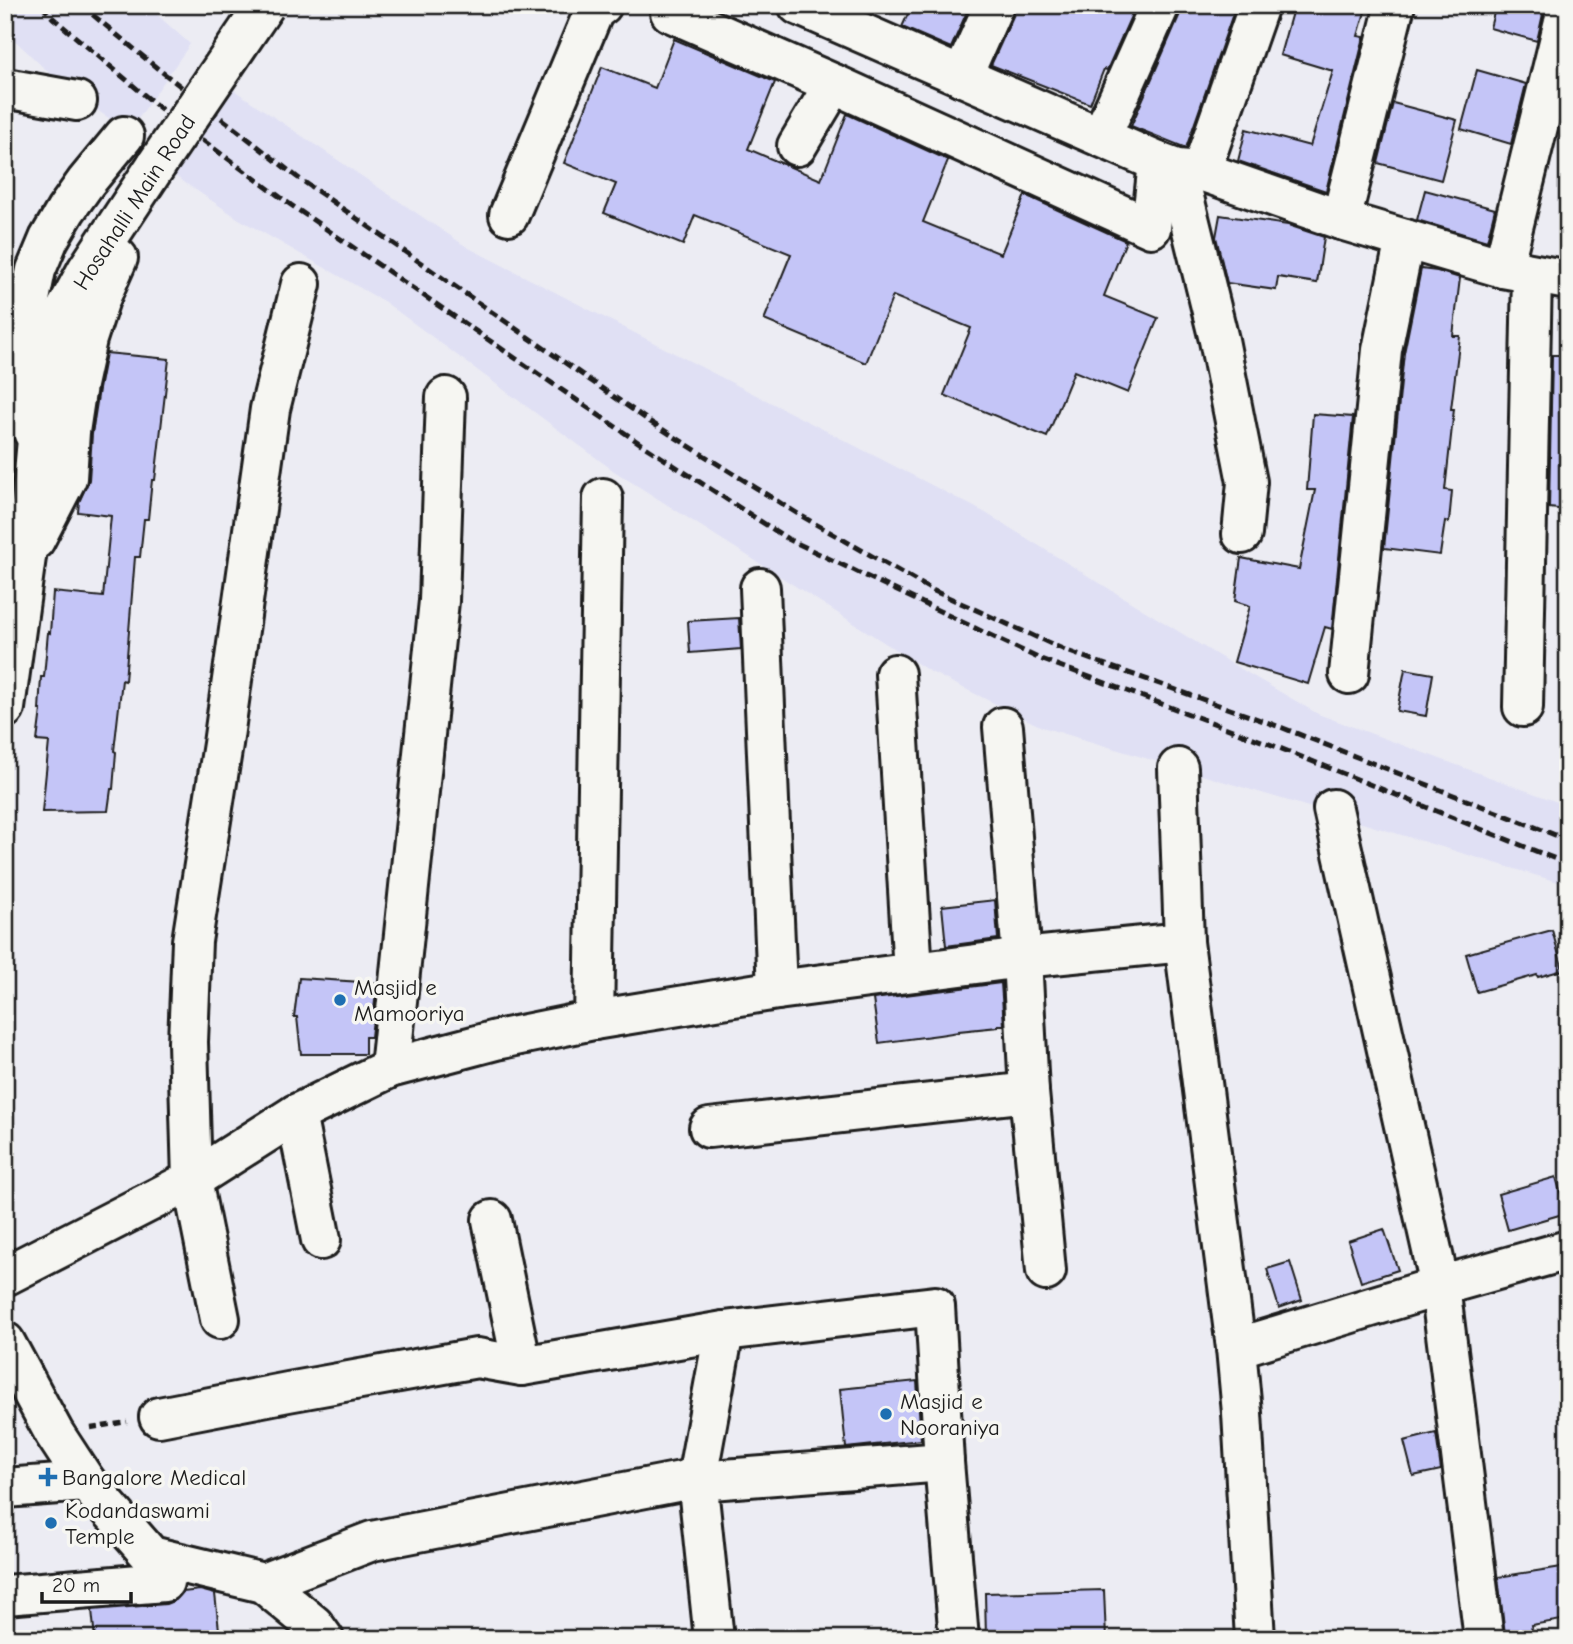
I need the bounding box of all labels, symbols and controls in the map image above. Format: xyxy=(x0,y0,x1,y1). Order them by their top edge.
street label: Hosahalli Main Road xyxy=(68,110,201,295)
place label: Masjid e Mamooriya xyxy=(354,974,465,1027)
marker: Masjid e Mamooriya xyxy=(332,992,348,1008)
place label: Masjid e Nooraniya xyxy=(900,1388,1000,1441)
marker: Masjid e Nooraniya xyxy=(878,1406,894,1422)
place label: Bangalore Medical xyxy=(62,1464,246,1491)
marker: Bangalore Medical xyxy=(40,1469,56,1485)
place label: Kodandaswami Temple xyxy=(65,1497,210,1550)
marker: Kodandaswami Temple xyxy=(43,1515,59,1531)
scale bar xyxy=(42,1560,131,1604)
text: 20 m xyxy=(52,1573,100,1597)

